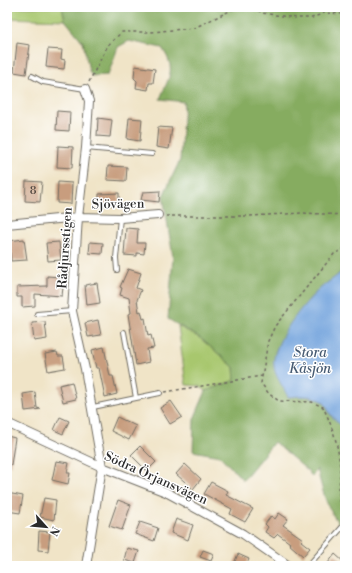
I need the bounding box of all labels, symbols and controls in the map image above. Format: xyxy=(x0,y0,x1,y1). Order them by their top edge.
house number: 8 xyxy=(30,184,37,198)
street label: Sjövägen xyxy=(92,196,145,212)
street label: Rådjursstigen xyxy=(54,206,76,289)
water label: Stora Kåsjön xyxy=(289,344,331,378)
street label: Södra Örjansvägen xyxy=(102,447,211,508)
north arrow xyxy=(26,507,66,547)
text: N xyxy=(46,524,62,538)

